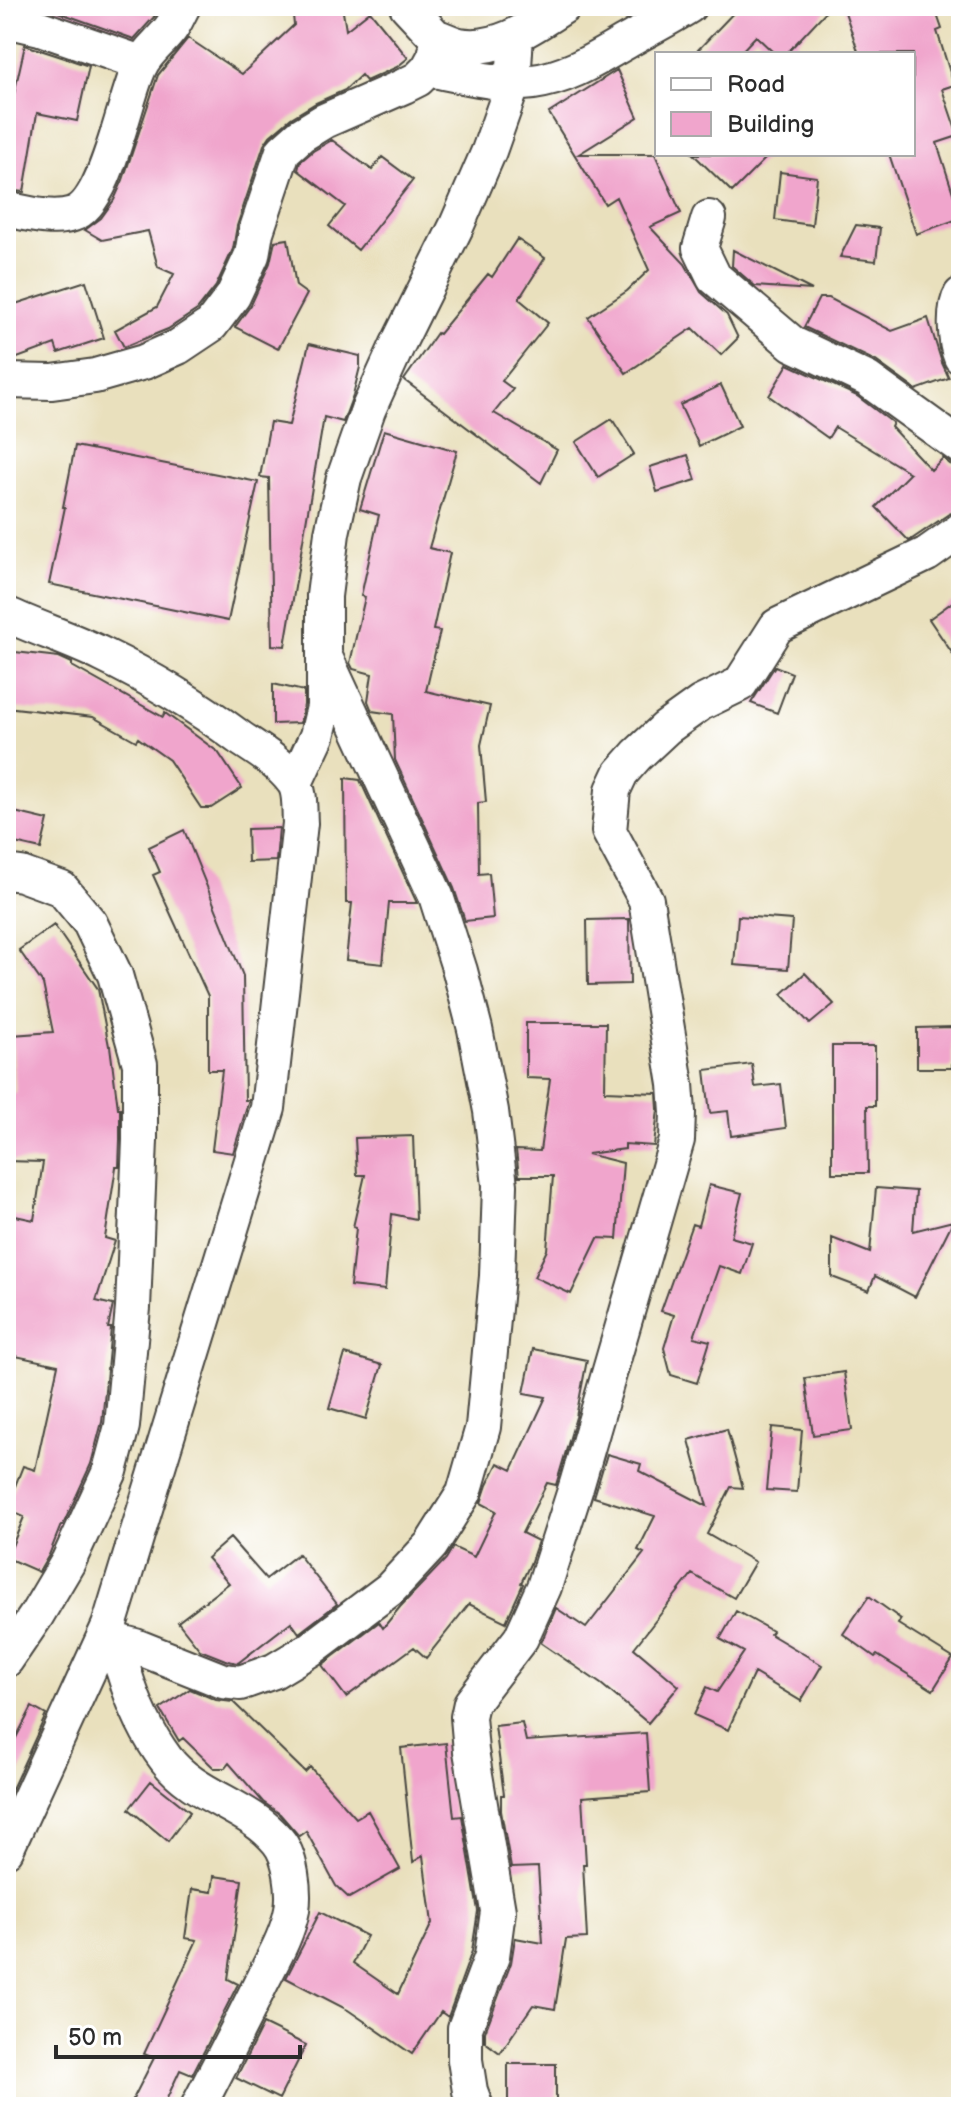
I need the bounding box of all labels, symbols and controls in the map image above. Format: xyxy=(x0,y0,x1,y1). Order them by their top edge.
legend xyxy=(655,52,915,156)
text: Road xyxy=(727,70,785,99)
text: Building xyxy=(727,110,814,139)
scale bar xyxy=(56,2009,300,2059)
text: 50 m xyxy=(68,2023,122,2052)

